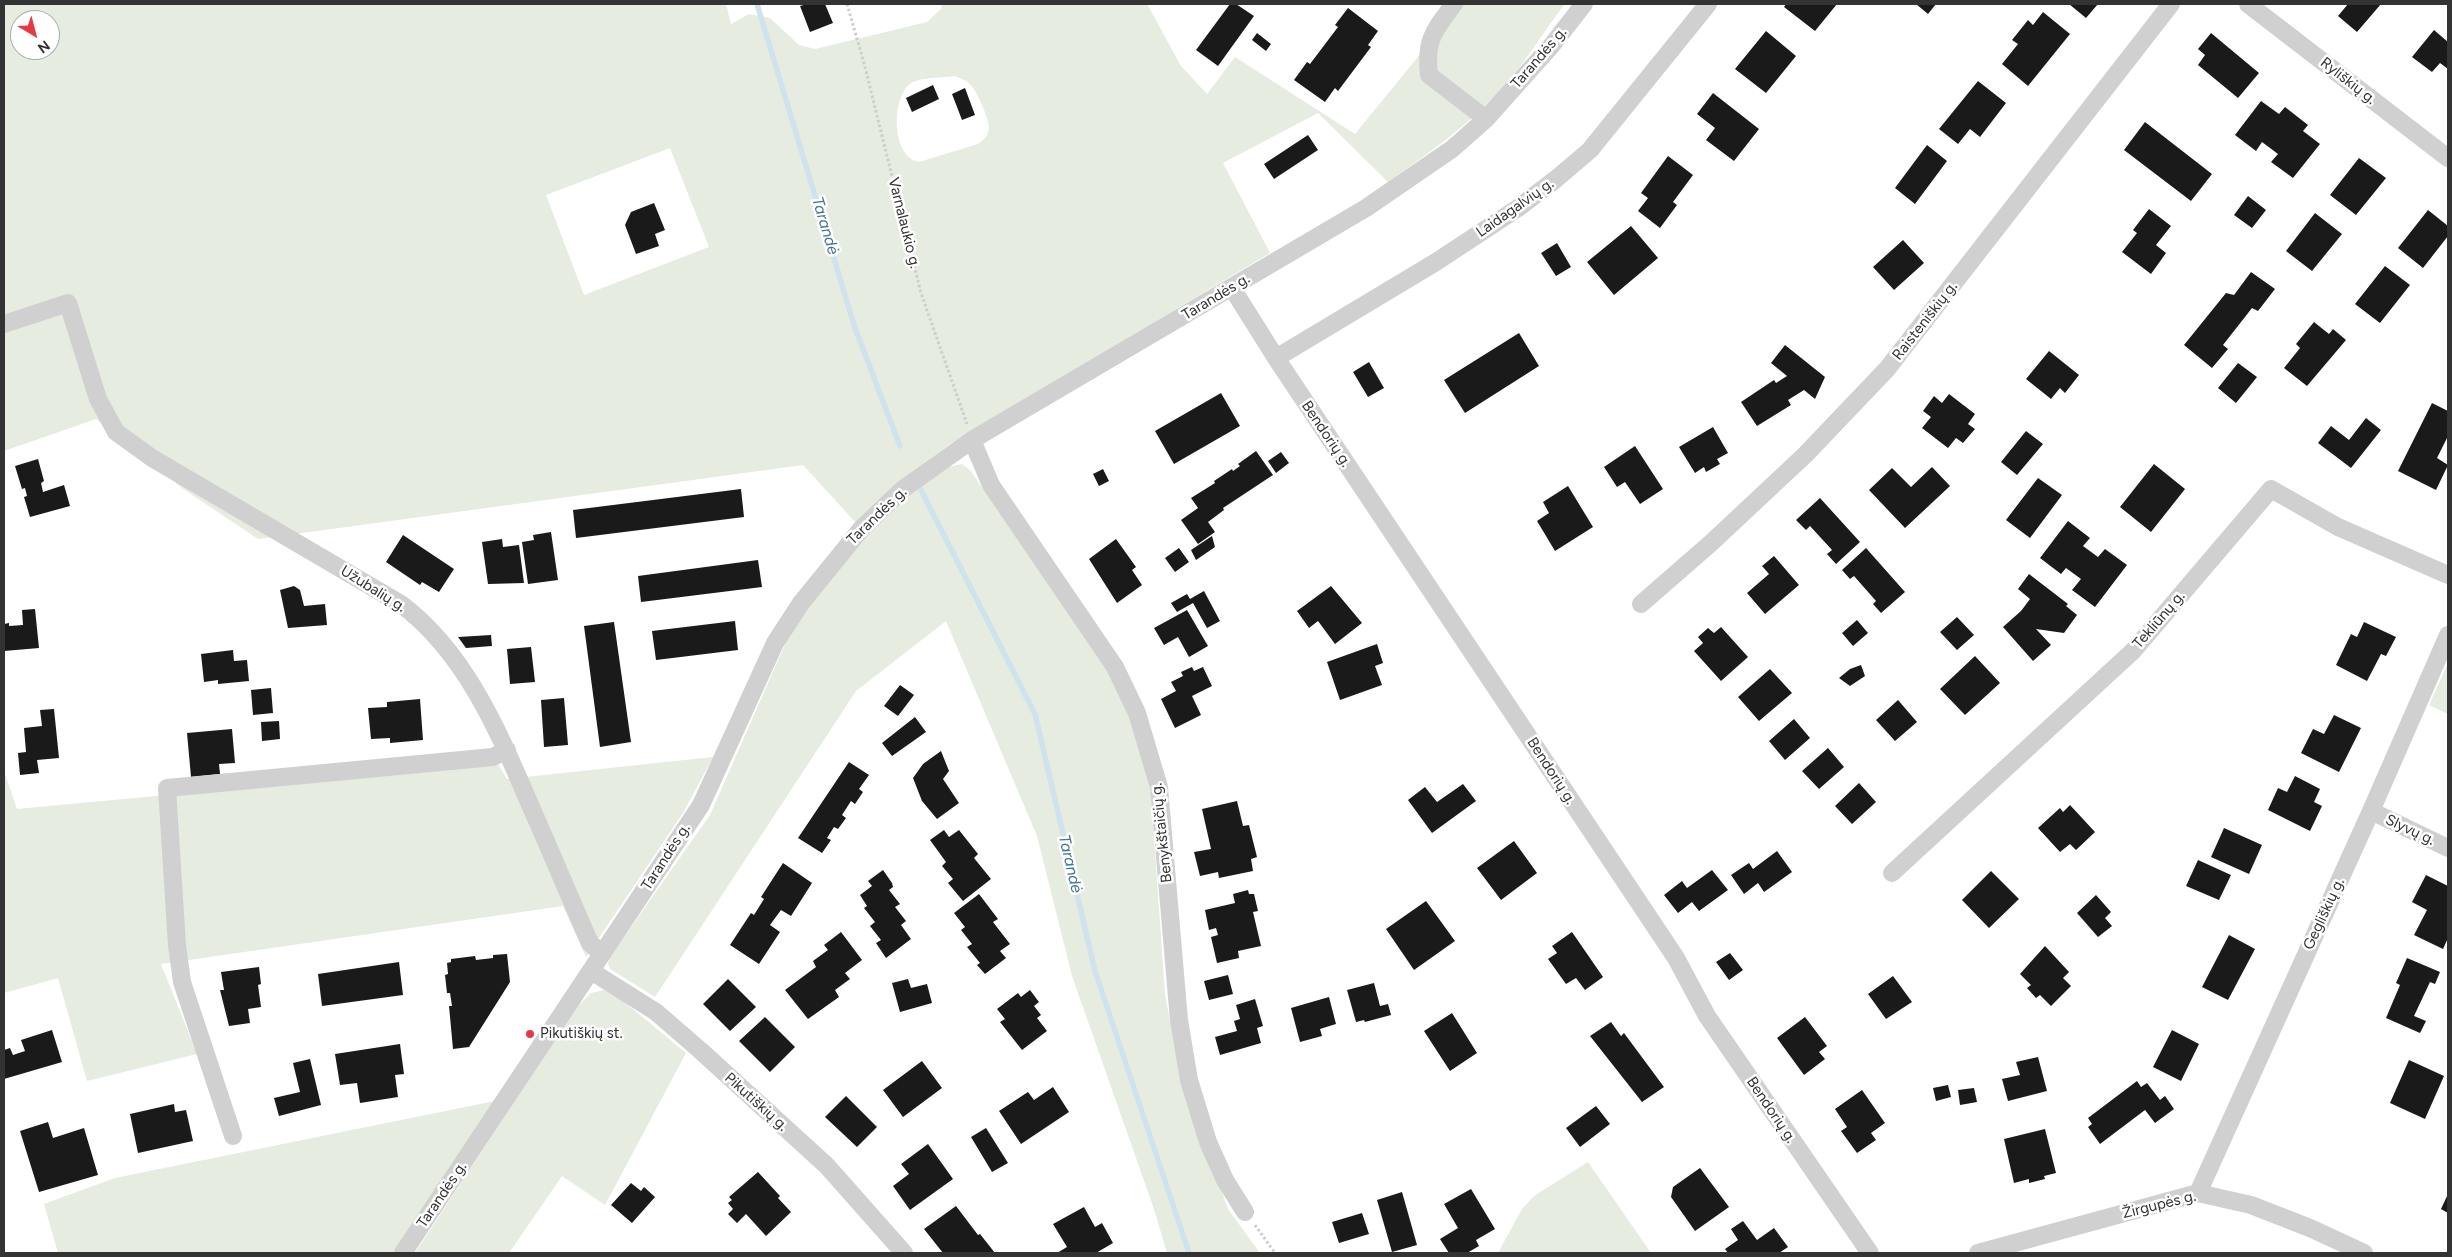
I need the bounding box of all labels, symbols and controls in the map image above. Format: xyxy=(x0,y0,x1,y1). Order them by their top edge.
north arrow xyxy=(10,10,60,60)
street label: Tarandės g. xyxy=(1507,24,1571,92)
text: N xyxy=(34,37,53,57)
street label: Ryliškių g. xyxy=(2317,54,2379,108)
street label: Laidagalvių g. xyxy=(1473,175,1557,241)
street label: Varnalaukio g. xyxy=(884,176,924,270)
water label: Tarandė xyxy=(807,195,843,257)
street label: Tarandės g. xyxy=(1179,270,1253,324)
street label: Raisteniškių g. xyxy=(1889,278,1961,364)
street label: Bendorių g. xyxy=(1297,398,1355,470)
street label: Tarandės g. xyxy=(844,483,910,549)
street label: Užubalių g. xyxy=(337,562,409,616)
street label: Tekliūnų g. xyxy=(2129,588,2189,652)
street label: Bendorių g. xyxy=(1523,734,1579,808)
street label: Benykštaičių g. xyxy=(1148,782,1176,884)
street label: Slyvų g. xyxy=(2383,811,2437,849)
street label: Tarandės g. xyxy=(638,820,694,894)
water label: Tarandė xyxy=(1054,833,1086,895)
street label: Gegliškių g. xyxy=(2300,875,2348,953)
place label: Pikutiškių st. xyxy=(540,1025,623,1043)
marker: Pikutiškių st. xyxy=(524,1028,536,1040)
street label: Pikutiškių g. xyxy=(721,1069,791,1135)
street label: Bendorių g. xyxy=(1742,1074,1800,1146)
street label: Tarandės g. xyxy=(413,1159,471,1231)
street label: Žirgupės g. xyxy=(2120,1187,2198,1223)

